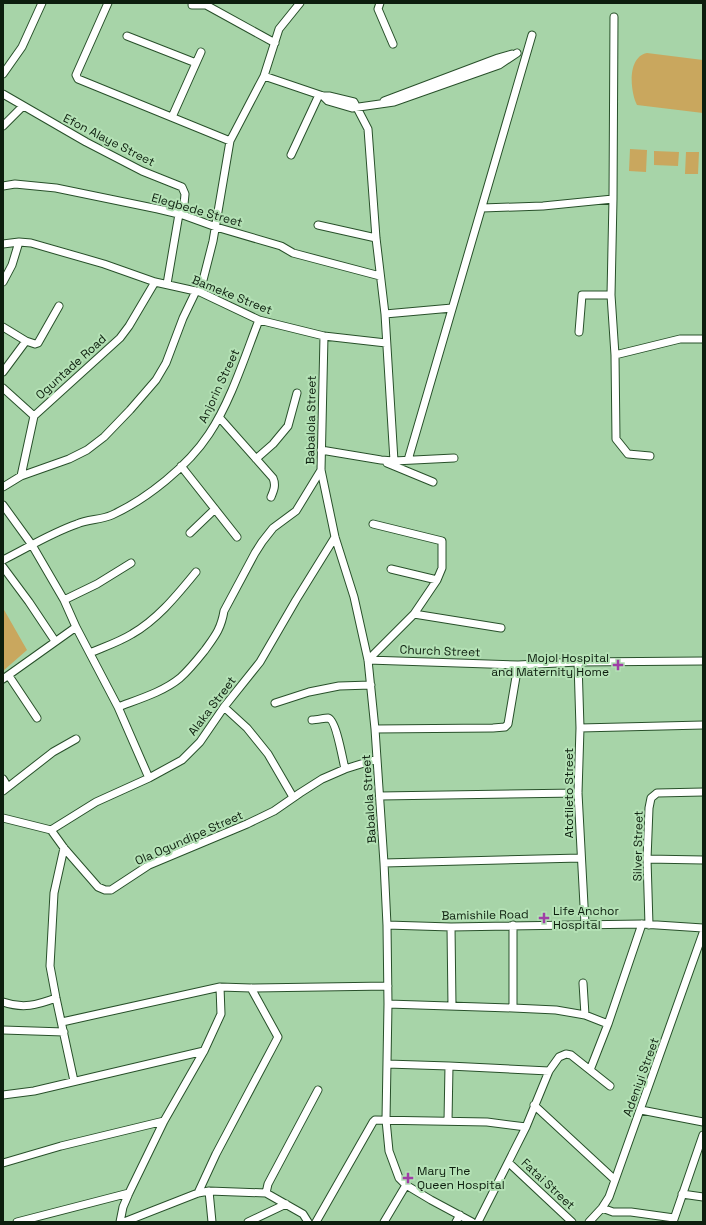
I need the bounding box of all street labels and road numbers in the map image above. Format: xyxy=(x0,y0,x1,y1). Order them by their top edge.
street label: Efon Alaye Street xyxy=(60,110,158,170)
street label: Elegbede Street xyxy=(150,189,244,231)
street label: Bameke Street xyxy=(189,272,275,318)
street label: Oguntade Road xyxy=(32,331,110,403)
street label: Anjorin Street xyxy=(195,346,243,426)
street label: Babalola Street xyxy=(302,375,320,465)
street label: Church Street xyxy=(399,642,481,660)
street label: Alaka Street xyxy=(184,673,240,739)
street label: Atotileto Street xyxy=(561,748,577,838)
street label: Babalola Street xyxy=(358,754,380,844)
street label: Ola Ogundipe Street xyxy=(132,807,246,869)
street label: Silver Street xyxy=(629,810,647,882)
street label: Bamishile Road xyxy=(441,906,529,924)
street label: Adeniyi Street xyxy=(619,1035,663,1119)
street label: Fatai Street xyxy=(518,1155,578,1213)

